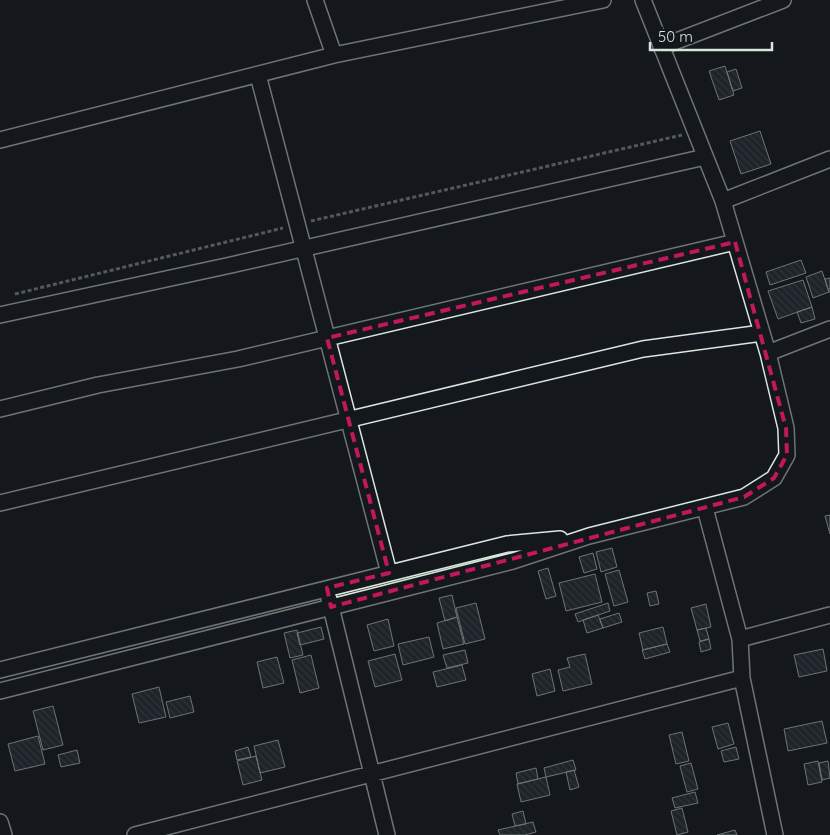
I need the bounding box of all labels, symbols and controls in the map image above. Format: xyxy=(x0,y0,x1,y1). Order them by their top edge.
scale bar xyxy=(650,20,772,52)
text: 50 m xyxy=(658,27,693,46)

